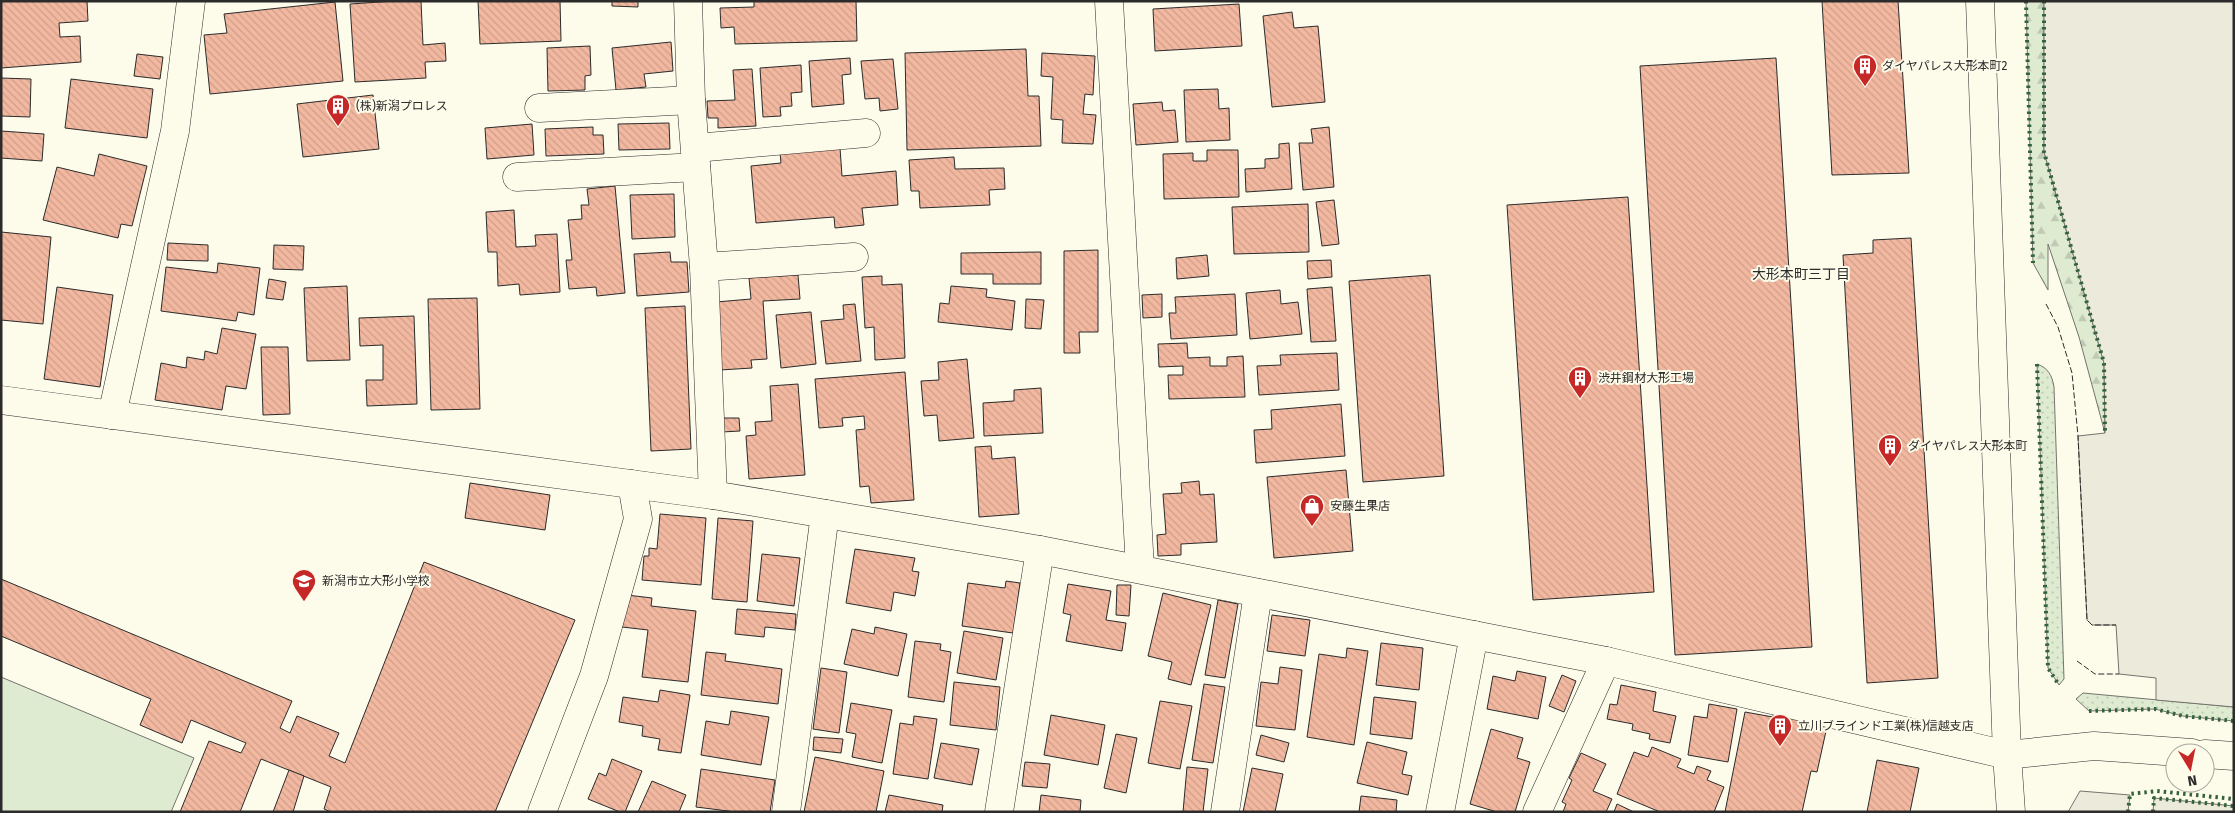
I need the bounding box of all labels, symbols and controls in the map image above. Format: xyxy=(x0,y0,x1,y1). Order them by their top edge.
building icon: ダイヤパレス大形本町2 xyxy=(1852,53,1878,87)
place label: ダイヤパレス大形本町2 xyxy=(1882,59,2007,73)
building icon: (株)新潟プロレス xyxy=(325,93,351,127)
place label: (株)新潟プロレス xyxy=(356,99,448,113)
district label: 大形本町三丁目 xyxy=(1752,266,1850,283)
building icon: 渋井鋼材大形工場 xyxy=(1567,365,1593,399)
place label: 渋井鋼材大形工場 xyxy=(1598,371,1694,385)
building icon: ダイヤパレス大形本町 xyxy=(1877,433,1903,467)
place label: ダイヤパレス大形本町 xyxy=(1908,439,2027,453)
shop icon: 安藤生果店 xyxy=(1299,493,1325,527)
place label: 安藤生果店 xyxy=(1330,499,1390,513)
school or university icon: 新潟市立大形小学校 xyxy=(291,568,317,602)
place label: 新潟市立大形小学校 xyxy=(322,574,430,588)
building icon: 立川ブラインド工業(株)信越支店 xyxy=(1767,713,1793,747)
place label: 立川ブラインド工業(株)信越支店 xyxy=(1798,719,1974,733)
north arrow xyxy=(2165,743,2215,793)
text: N xyxy=(2186,771,2198,789)

